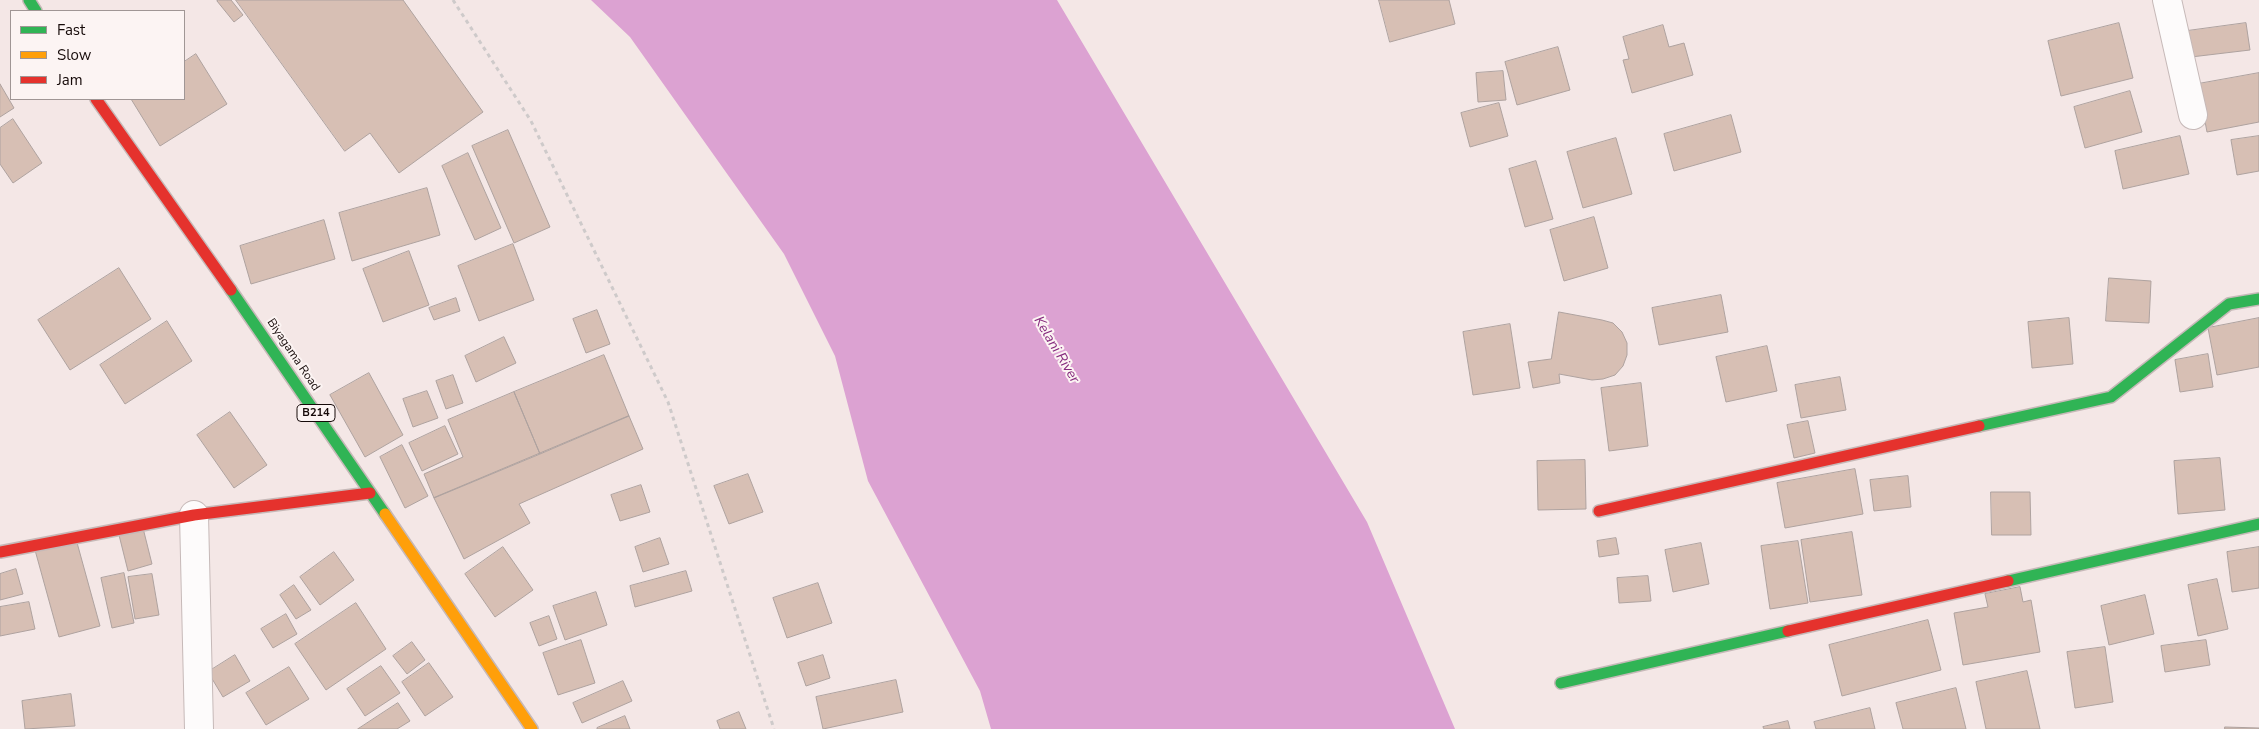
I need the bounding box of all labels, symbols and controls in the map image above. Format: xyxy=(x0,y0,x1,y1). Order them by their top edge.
legend xyxy=(10,10,185,100)
text: Fast xyxy=(57,20,85,40)
text: Slow xyxy=(57,45,91,65)
text: Jam xyxy=(57,70,83,90)
water label: Kelani River xyxy=(1030,314,1082,386)
street label: Biyagama Road xyxy=(263,316,323,394)
road number: B214 xyxy=(297,404,335,422)

